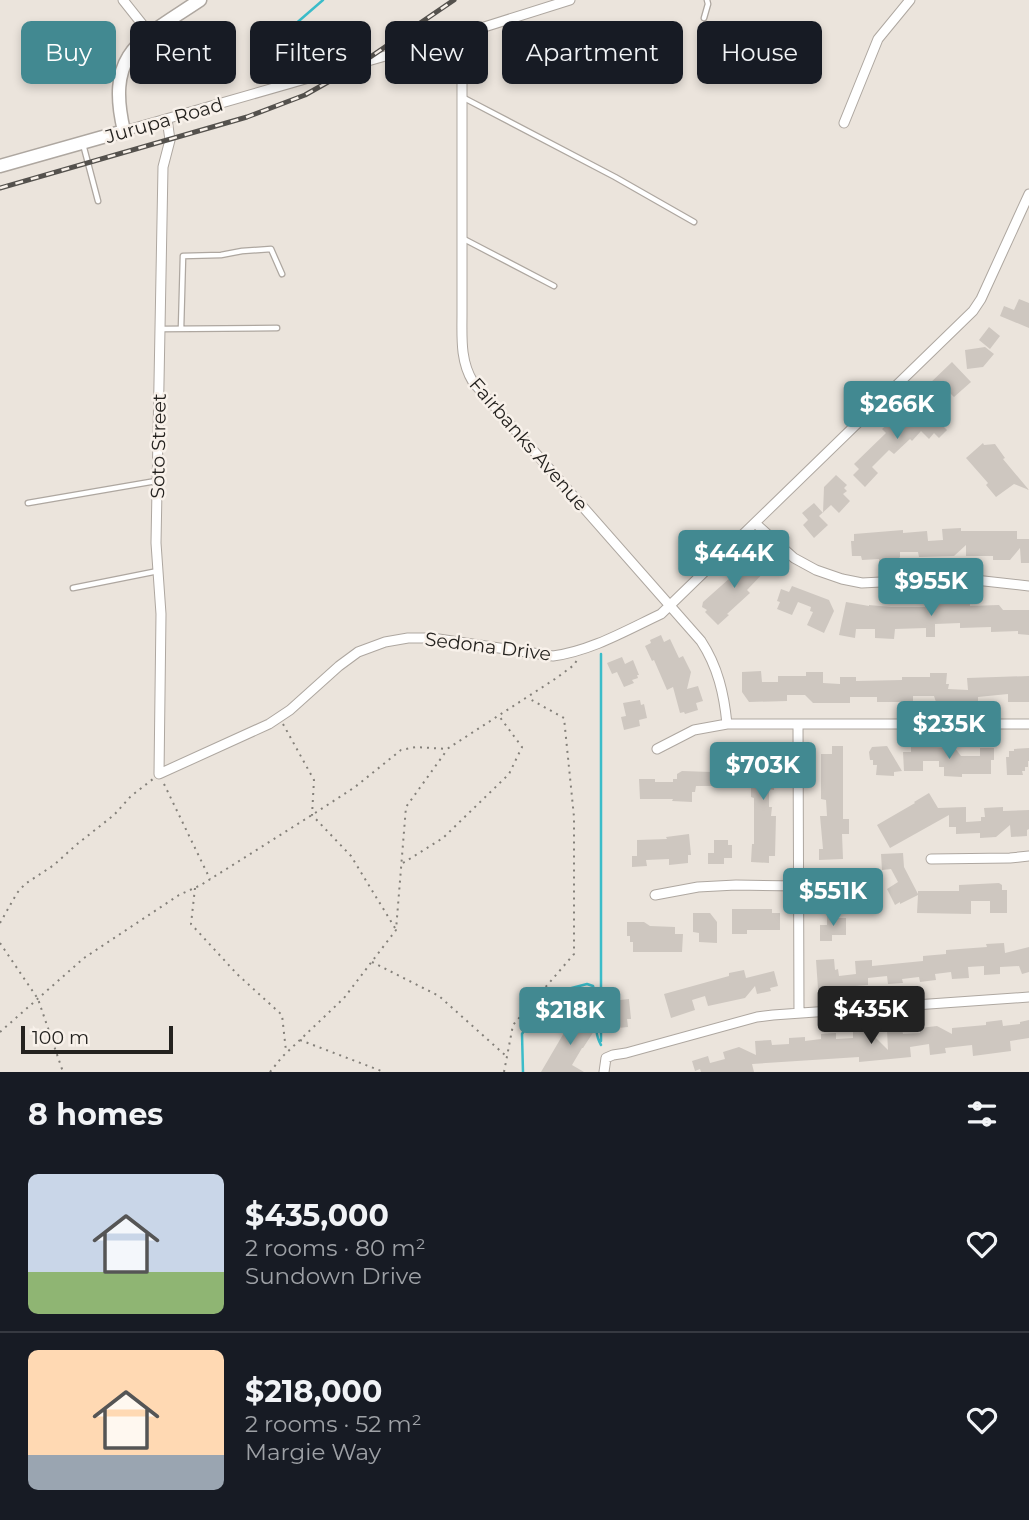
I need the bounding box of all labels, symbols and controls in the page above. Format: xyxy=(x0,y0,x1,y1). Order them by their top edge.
chip: Buy xyxy=(21,21,116,84)
chip: Rent xyxy=(130,21,236,84)
chip: Filters xyxy=(250,21,371,84)
chip: New xyxy=(385,21,488,84)
chip: Apartment xyxy=(502,21,683,84)
chip: House xyxy=(697,21,822,84)
street label: Jurupa Road xyxy=(102,93,226,149)
street label: Fairbanks Avenue xyxy=(464,373,593,516)
pin: $266K xyxy=(848,382,946,441)
text: $266K xyxy=(860,390,934,418)
street label: Soto Street xyxy=(146,393,171,499)
pin: $444K xyxy=(685,530,783,590)
text: $444K xyxy=(694,539,774,567)
pin: $955K xyxy=(882,558,980,618)
text: $955K xyxy=(894,567,968,595)
street label: Sedona Drive xyxy=(424,627,552,666)
pin: $235K xyxy=(900,702,998,761)
text: $235K xyxy=(913,710,985,738)
pin: $703K xyxy=(714,742,812,802)
text: $703K xyxy=(726,751,800,779)
pin: $551K xyxy=(784,869,882,928)
text: $551K xyxy=(799,877,867,905)
pin: $435K xyxy=(822,986,920,1046)
pin: $218K xyxy=(521,988,619,1047)
text: $435K xyxy=(834,995,908,1023)
text: $218K xyxy=(535,996,605,1024)
scale bar xyxy=(21,1023,173,1055)
text: 100 m xyxy=(32,1026,89,1049)
icon: filters xyxy=(963,1095,1001,1133)
text: 8 homes xyxy=(28,1096,163,1133)
text: $435,000 xyxy=(245,1197,389,1234)
icon: home xyxy=(84,1202,168,1286)
icon: heart xyxy=(963,1225,1001,1263)
text: 2 rooms · 80 m² xyxy=(245,1234,426,1262)
text: Sundown Drive xyxy=(245,1262,422,1290)
text: $218,000 xyxy=(245,1373,382,1410)
icon: home xyxy=(84,1378,168,1462)
icon: heart xyxy=(963,1401,1001,1439)
text: 2 rooms · 52 m² xyxy=(245,1410,422,1438)
text: Margie Way xyxy=(245,1438,381,1466)

